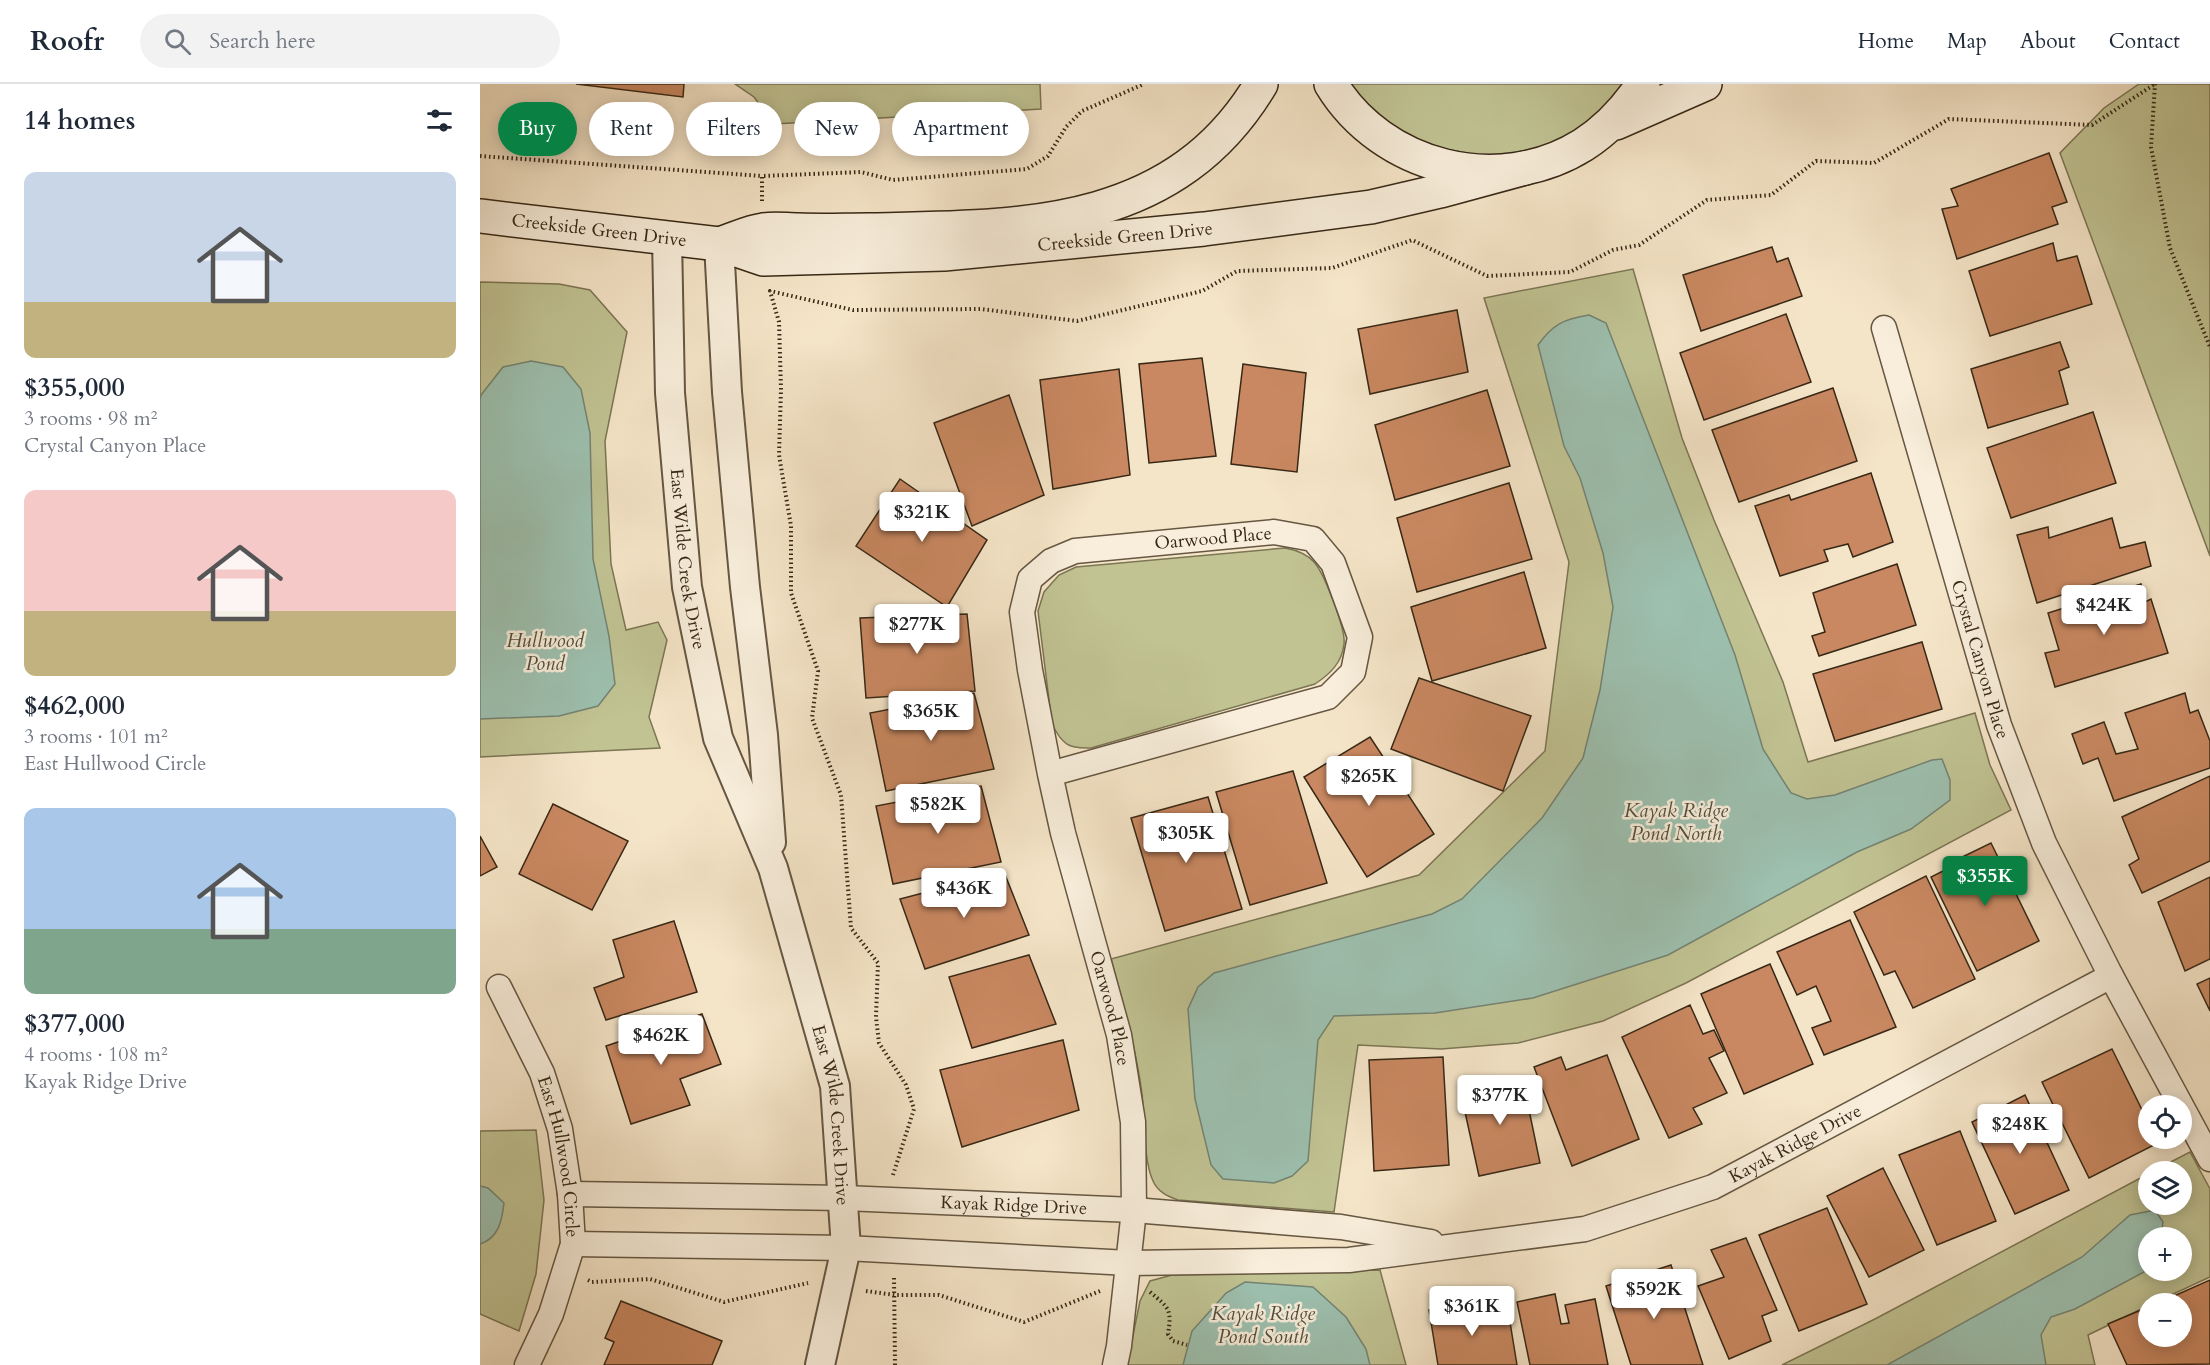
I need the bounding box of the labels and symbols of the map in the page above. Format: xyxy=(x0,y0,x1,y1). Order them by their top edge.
street label: Creekside Green Drive xyxy=(510,208,688,253)
street label: Creekside Green Drive xyxy=(1036,216,1214,258)
street label: East Wilde Creek Drive xyxy=(664,467,712,652)
pin: $321K xyxy=(880,492,964,543)
street label: Oarwood Place xyxy=(1153,521,1273,556)
street label: Crystal Canyon Place xyxy=(1945,577,2015,743)
pin: $424K xyxy=(2062,585,2146,636)
pin: $277K xyxy=(875,604,959,655)
water label: Hullwood Pond xyxy=(506,627,585,677)
pin: $365K xyxy=(889,691,973,742)
pin: $265K xyxy=(1327,756,1411,807)
pin: $582K xyxy=(896,784,980,835)
water label: Kayak Ridge Pond North xyxy=(1624,797,1728,847)
pin: $305K xyxy=(1144,813,1228,864)
pin: $355K xyxy=(1943,856,2027,907)
pin: $436K xyxy=(922,868,1006,919)
street label: Oarwood Place xyxy=(1083,948,1136,1067)
pin: $462K xyxy=(619,1015,703,1066)
street label: East Wilde Creek Drive xyxy=(805,1022,855,1206)
street label: East Hullwood Circle xyxy=(531,1073,585,1238)
pin: $377K xyxy=(1458,1075,1542,1126)
street label: Kayak Ridge Drive xyxy=(1725,1099,1866,1189)
pin: $248K xyxy=(1978,1104,2062,1155)
street label: Kayak Ridge Drive xyxy=(940,1190,1088,1221)
pin: $592K xyxy=(1612,1269,1696,1320)
pin: $361K xyxy=(1430,1286,1514,1337)
water label: Kayak Ridge Pond South xyxy=(1211,1300,1315,1350)

